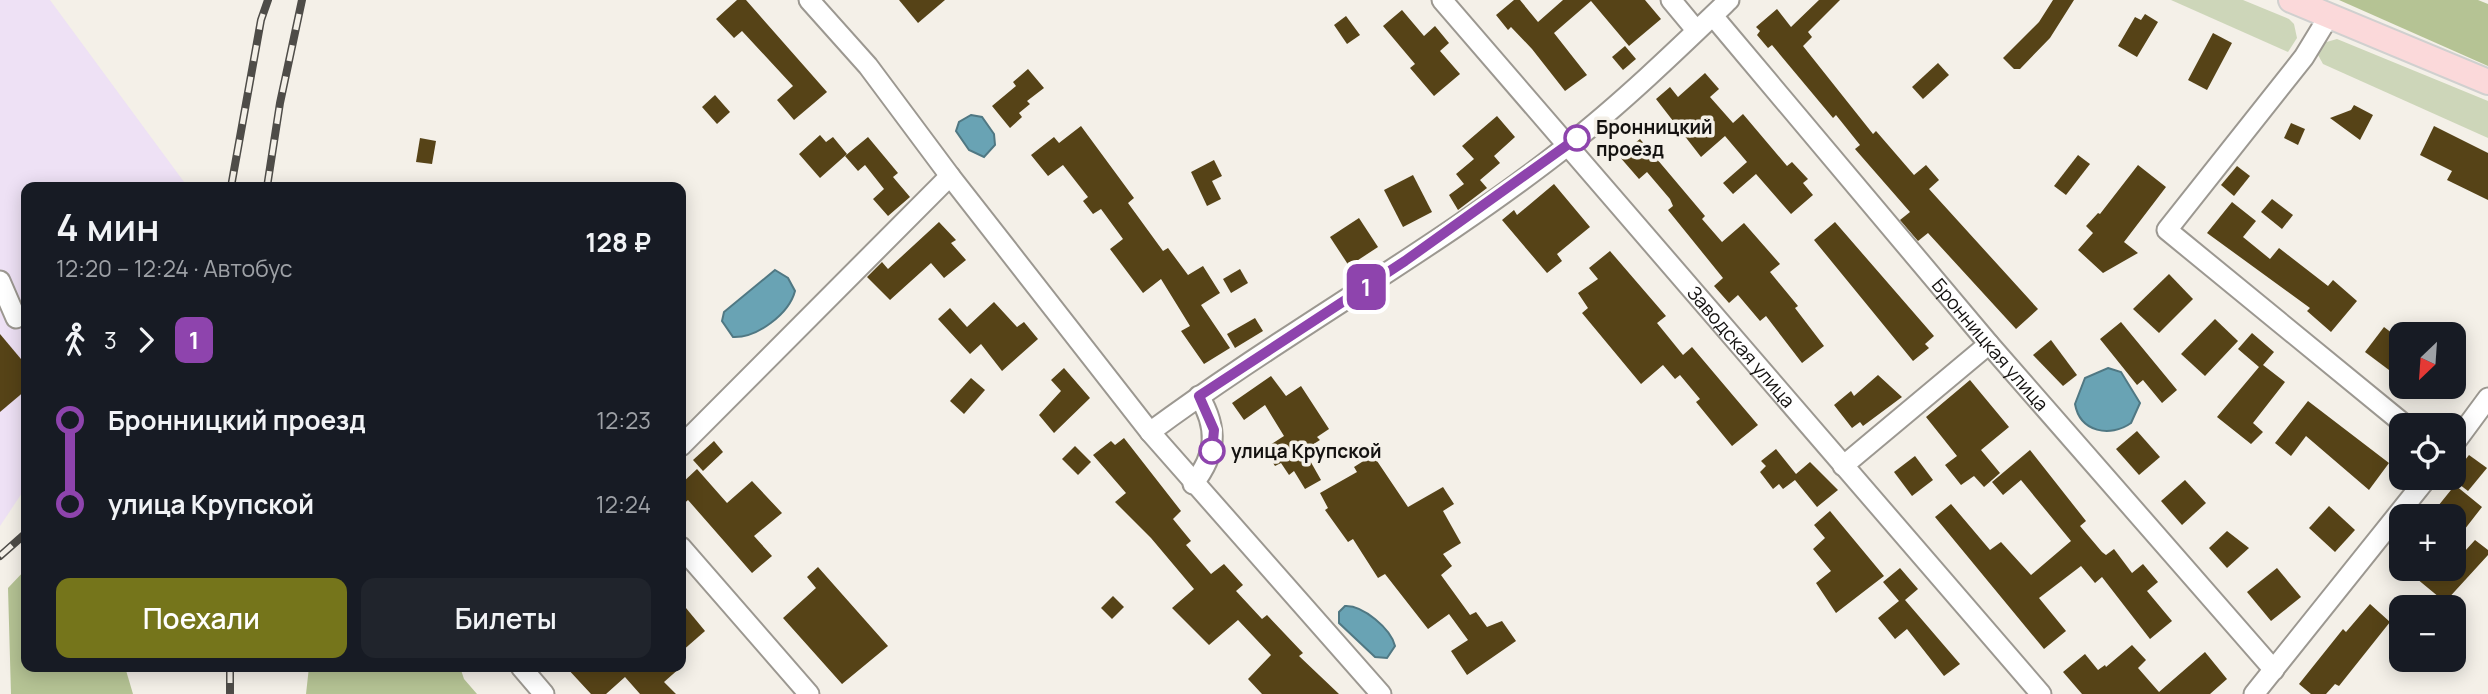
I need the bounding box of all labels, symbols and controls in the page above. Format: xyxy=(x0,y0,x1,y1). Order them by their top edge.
place label: Бронницкий проезд xyxy=(1596,114,1713,162)
marker: Бронницкий проезд xyxy=(1564,125,1590,151)
text: 4 мин xyxy=(56,200,159,252)
text: 128 ₽ xyxy=(585,224,651,260)
text: 12:20 – 12:24 · Автобус xyxy=(56,252,293,284)
line badge: 1 xyxy=(1343,264,1389,310)
text: 1 xyxy=(1361,270,1371,303)
street label: Бронницкая улица xyxy=(1926,273,2055,416)
street label: Заводская улица xyxy=(1681,280,1801,413)
icon: walk xyxy=(56,321,94,359)
icon: forward xyxy=(127,321,165,359)
north arrow xyxy=(2389,322,2466,399)
map controls xyxy=(2389,322,2466,672)
text: 1 xyxy=(189,323,199,356)
text: 3 xyxy=(104,324,117,356)
text: Бронницкий проезд xyxy=(108,402,366,438)
text: 12:23 xyxy=(596,404,651,436)
button: locate xyxy=(2389,413,2466,490)
marker: улица Крупской xyxy=(1199,438,1225,464)
place label: улица Крупской xyxy=(1231,438,1382,464)
text: улица Крупской xyxy=(108,486,314,522)
text: 12:24 xyxy=(596,488,651,520)
button: + xyxy=(2389,504,2466,581)
button: Поехали xyxy=(56,578,347,658)
button: Билеты xyxy=(361,578,651,658)
button: − xyxy=(2389,595,2466,672)

